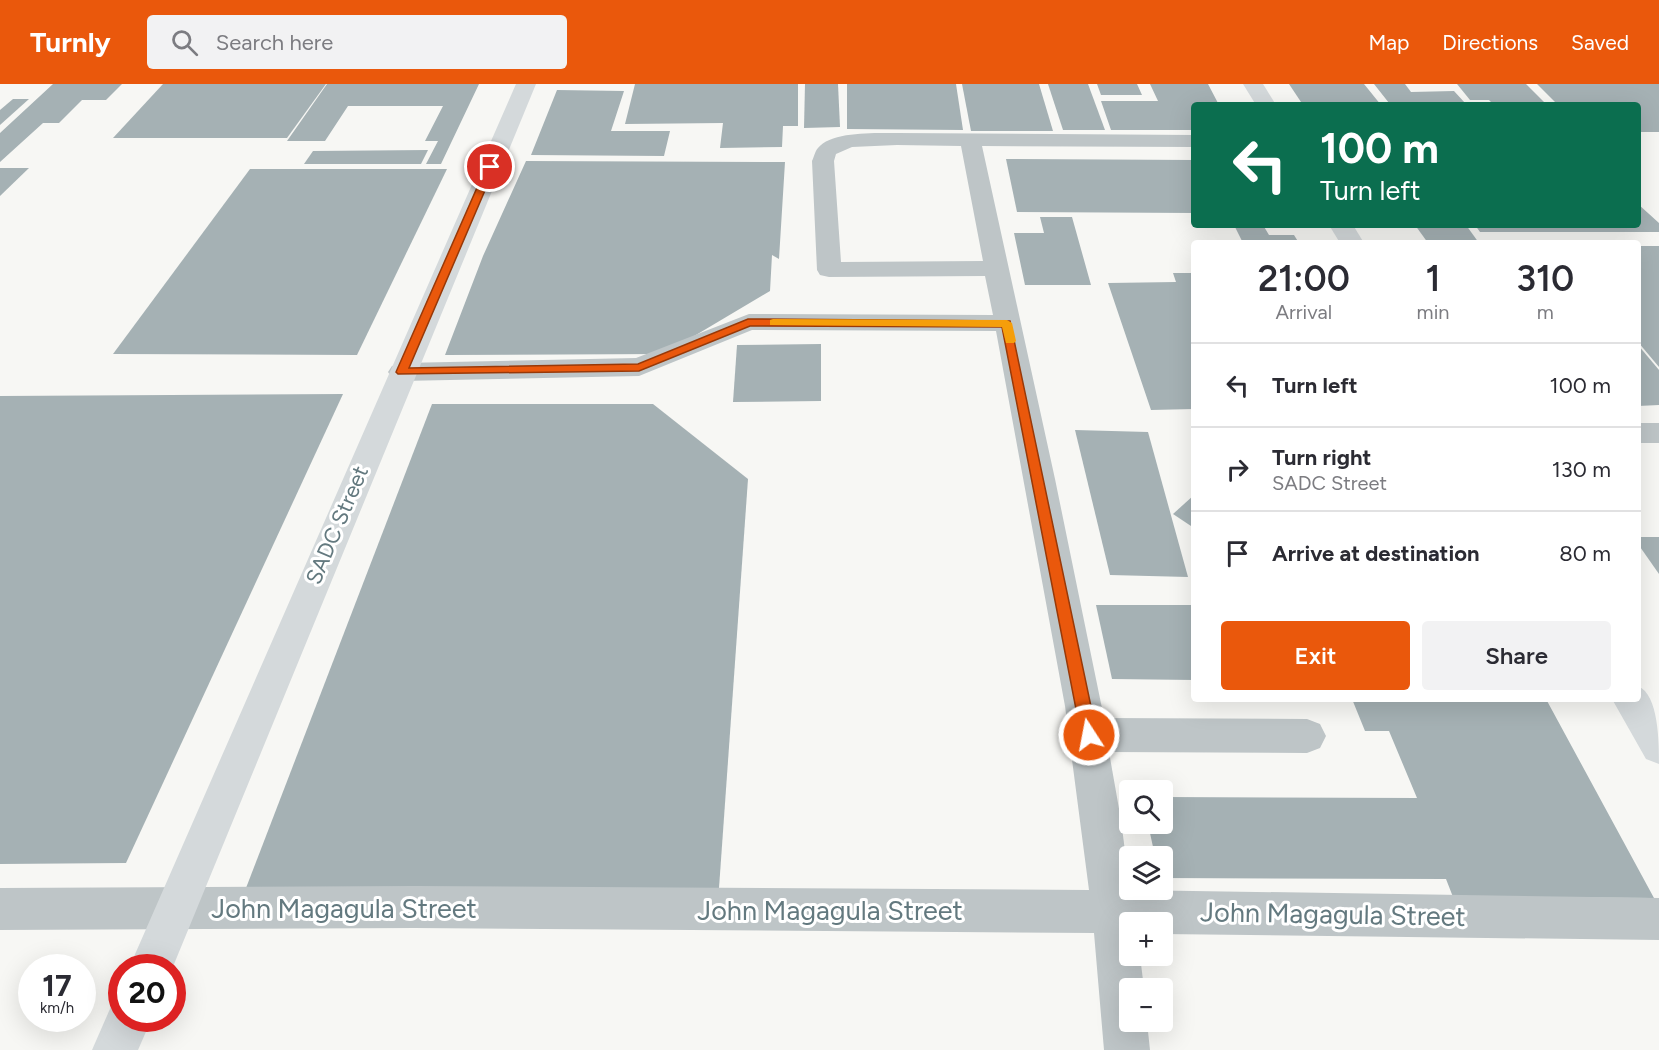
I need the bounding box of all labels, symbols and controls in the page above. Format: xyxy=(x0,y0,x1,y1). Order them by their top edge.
search box xyxy=(147,15,567,69)
text: Turnly xyxy=(30,25,111,59)
icon: search xyxy=(168,26,201,59)
text: Search here xyxy=(216,29,333,56)
text: Map xyxy=(1368,30,1409,55)
text: Directions xyxy=(1442,30,1538,55)
text: Saved xyxy=(1571,30,1629,55)
text: 100 m xyxy=(1320,123,1439,174)
icon: left xyxy=(1221,126,1299,204)
pin xyxy=(464,141,515,192)
icon: arrive xyxy=(473,150,506,183)
text: Turn left xyxy=(1320,174,1420,207)
text: 21:00 xyxy=(1258,257,1350,300)
text: 1 xyxy=(1425,257,1441,300)
text: 310 xyxy=(1516,257,1574,300)
text: Arrival xyxy=(1276,300,1332,324)
text: min xyxy=(1417,300,1449,324)
text: m xyxy=(1537,300,1554,324)
icon: left xyxy=(1221,369,1254,402)
text: Turn left xyxy=(1272,372,1358,399)
text: 100 m xyxy=(1550,372,1611,399)
text: Turn right xyxy=(1272,444,1371,471)
icon: right xyxy=(1221,453,1254,486)
text: 130 m xyxy=(1552,456,1611,483)
street label: SADC Street xyxy=(300,462,374,588)
text: SADC Street xyxy=(1272,471,1387,495)
icon: arrive xyxy=(1221,537,1254,570)
text: Arrive at destination xyxy=(1272,540,1480,567)
text: 80 m xyxy=(1559,540,1611,567)
button: Exit xyxy=(1221,621,1410,690)
button: Share xyxy=(1422,621,1611,690)
position arrow xyxy=(1057,703,1121,767)
map controls xyxy=(1119,780,1173,1032)
button: search xyxy=(1119,780,1173,834)
button: layers xyxy=(1119,846,1173,900)
street label: John Magagula Street xyxy=(211,892,477,925)
street label: John Magagula Street xyxy=(697,894,963,927)
street label: John Magagula Street xyxy=(1200,895,1466,933)
button: + xyxy=(1119,912,1173,966)
speed limit sign: 20 xyxy=(108,954,186,1032)
text: 17 xyxy=(42,967,72,1004)
button: − xyxy=(1119,978,1173,1032)
text: km/h xyxy=(40,999,74,1017)

